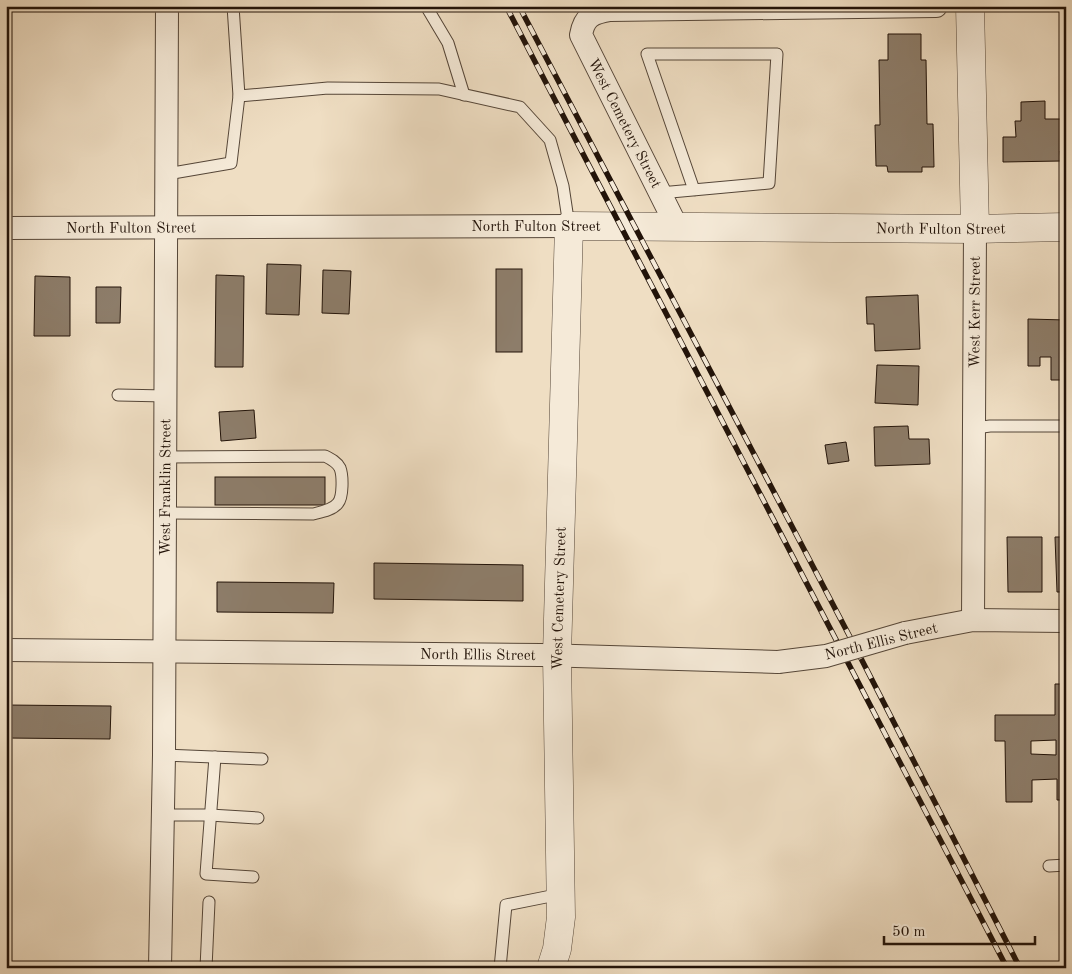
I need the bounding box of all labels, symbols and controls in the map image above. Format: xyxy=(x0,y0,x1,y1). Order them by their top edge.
street label: West Cemetery Street xyxy=(584,56,663,191)
street label: North Fulton Street xyxy=(471,220,601,235)
street label: North Fulton Street xyxy=(66,221,196,237)
street label: North Fulton Street xyxy=(876,222,1006,238)
street label: West Kerr Street xyxy=(968,256,984,368)
street label: West Franklin Street xyxy=(159,418,174,556)
street label: West Cemetery Street xyxy=(551,526,570,670)
street label: North Ellis Street xyxy=(823,621,939,664)
street label: North Ellis Street xyxy=(420,648,536,664)
scale bar xyxy=(884,914,1036,946)
text: 50 m xyxy=(892,925,926,940)

